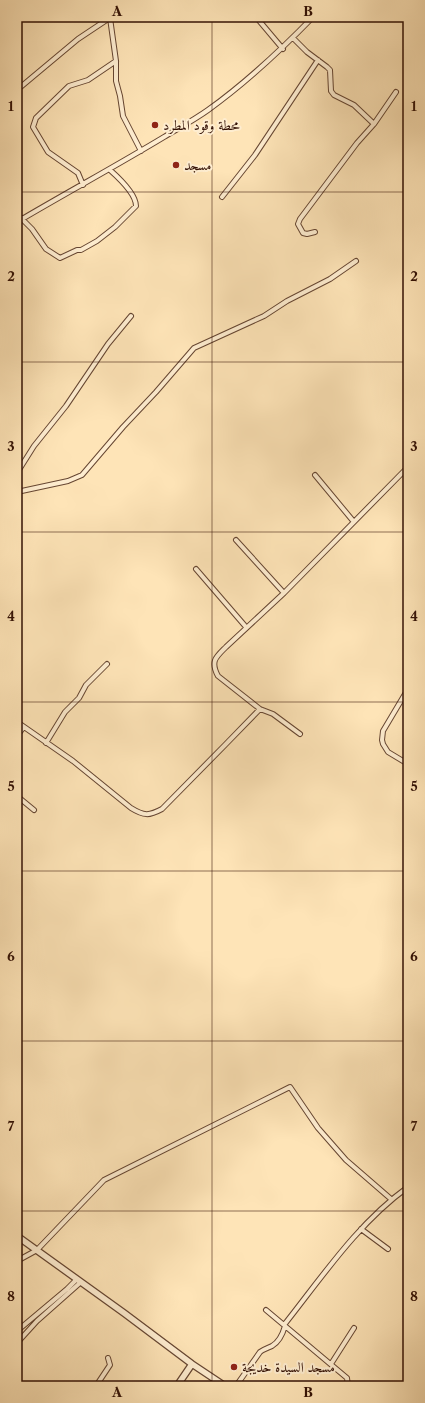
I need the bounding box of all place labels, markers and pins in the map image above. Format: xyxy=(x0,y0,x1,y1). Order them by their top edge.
place label: محطة وقود المطرد xyxy=(163,116,240,134)
marker: محطة وقود المطرد xyxy=(150,120,160,130)
place label: مسجد xyxy=(184,156,211,174)
marker: مسجد xyxy=(171,160,181,170)
place label: مسجد السيدة خديجة xyxy=(242,1358,335,1376)
marker: مسجد السيدة خديجة xyxy=(229,1362,239,1372)

